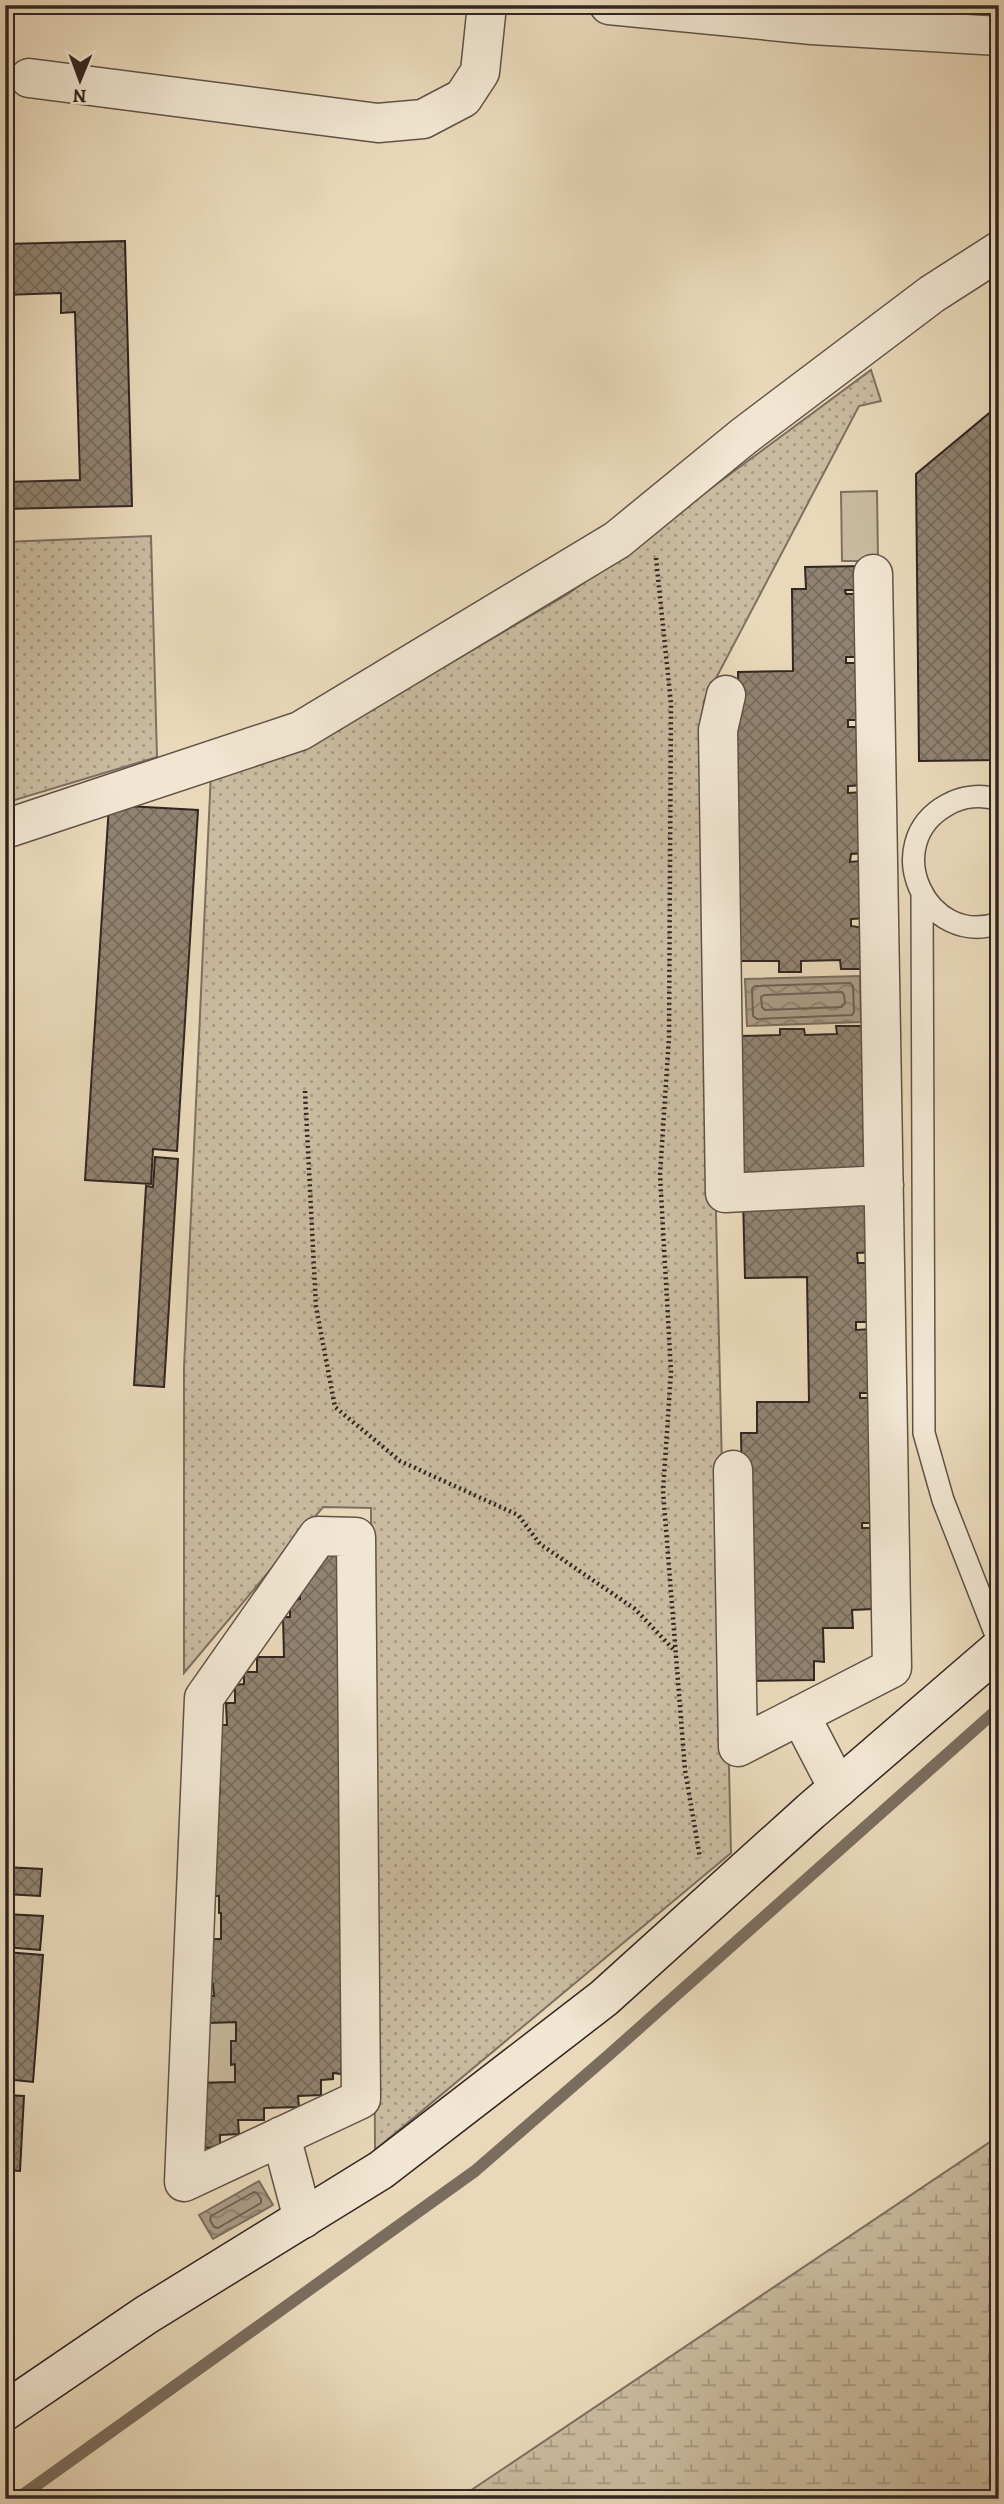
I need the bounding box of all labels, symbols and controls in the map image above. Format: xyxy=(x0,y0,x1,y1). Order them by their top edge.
north arrow xyxy=(46,46,116,116)
text: N xyxy=(72,83,87,109)

